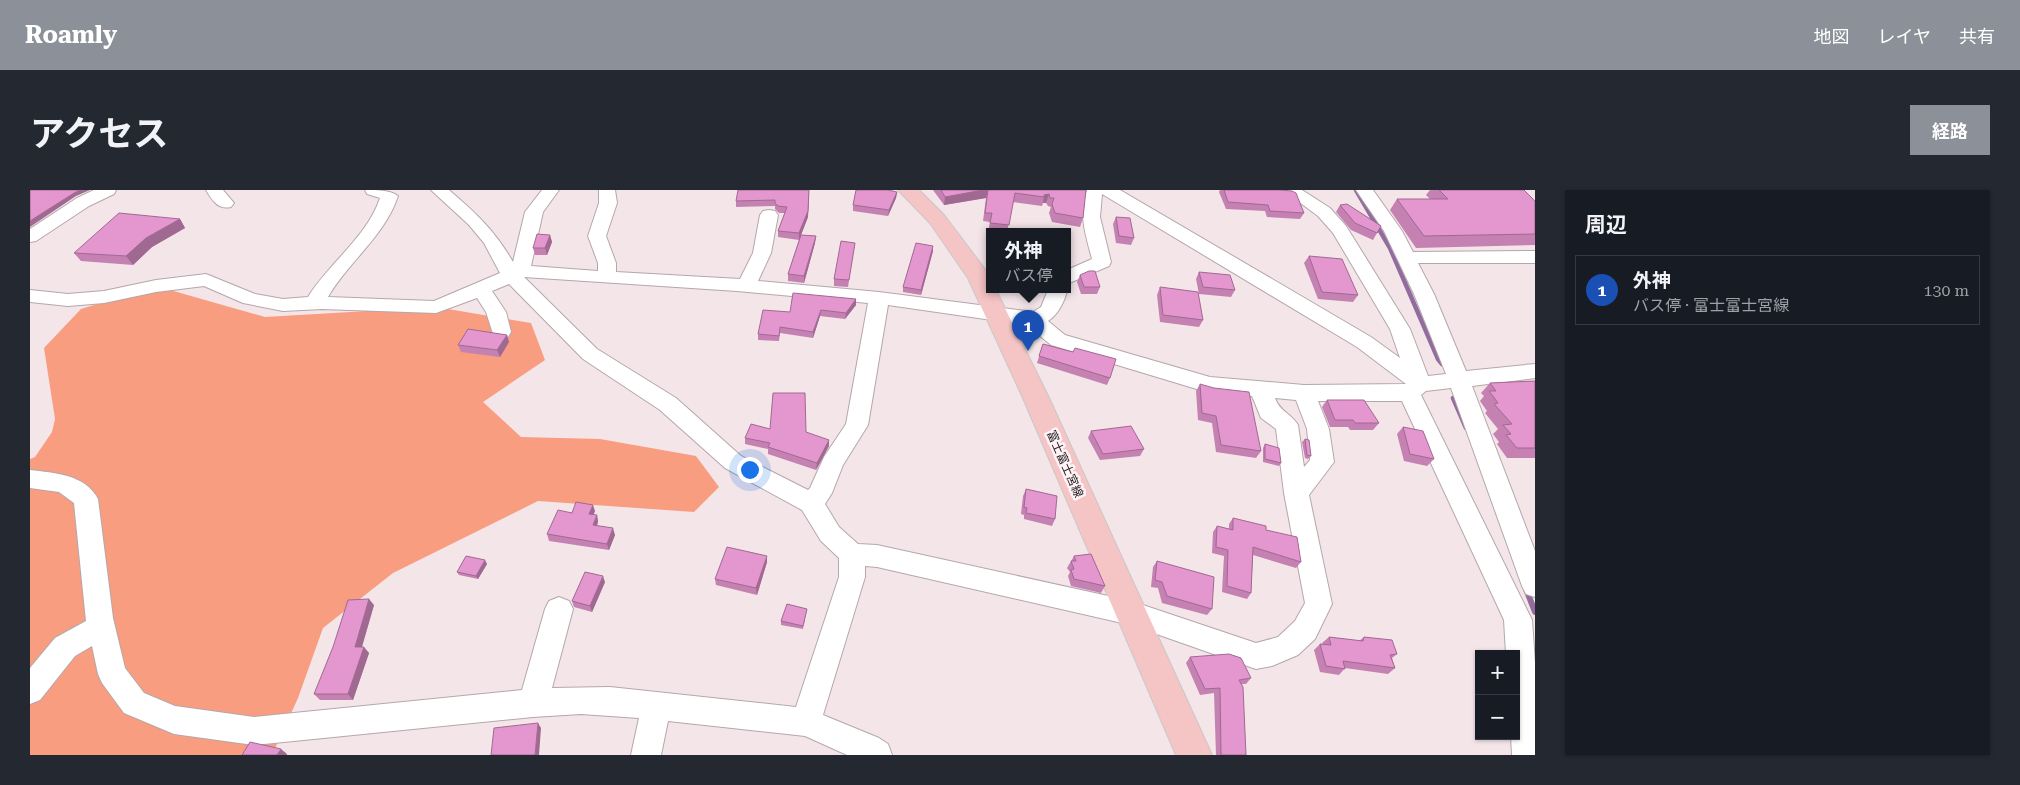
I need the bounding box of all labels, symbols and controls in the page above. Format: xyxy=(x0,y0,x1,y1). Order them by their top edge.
text: Roamly xyxy=(25,21,117,49)
text: 地図 xyxy=(1814,26,1850,47)
text: レイヤ xyxy=(1878,26,1931,47)
text: 共有 xyxy=(1959,26,1995,47)
button: 経路 xyxy=(1910,105,1990,155)
text: アクセス xyxy=(30,114,168,155)
text: 周辺 xyxy=(1585,213,1627,237)
popup xyxy=(986,228,1071,293)
text: 外神 xyxy=(1004,239,1043,262)
text: バス停 xyxy=(1004,266,1053,285)
text: 外神 xyxy=(1633,269,1671,292)
text: 1 xyxy=(1598,281,1606,300)
text: 130 m xyxy=(1923,281,1969,300)
text: バス停 · 富士富士宮線 xyxy=(1633,296,1789,315)
pin: 1 xyxy=(1012,310,1044,351)
street label: 富士富士宮線 xyxy=(1044,428,1086,500)
your location xyxy=(737,457,763,483)
map controls xyxy=(1475,650,1520,740)
button: + xyxy=(1475,650,1520,695)
button: − xyxy=(1475,695,1520,740)

